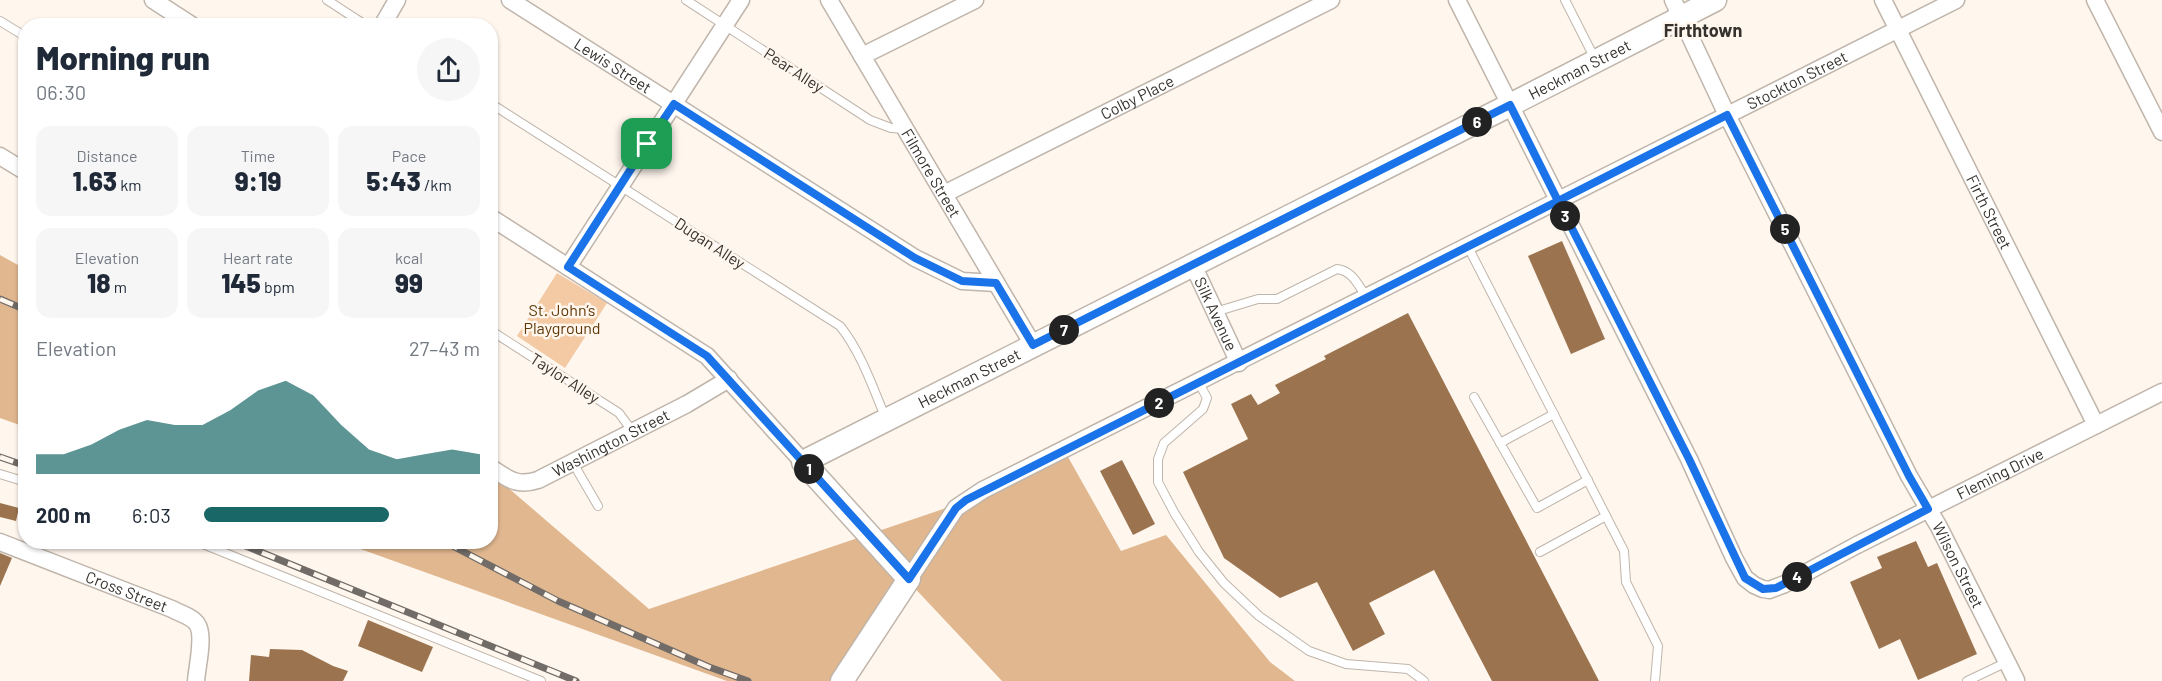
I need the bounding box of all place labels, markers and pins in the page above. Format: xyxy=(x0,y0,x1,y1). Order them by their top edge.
pin: 6 xyxy=(1462,107,1492,137)
pin xyxy=(621,118,672,169)
pin: 3 xyxy=(1550,201,1580,231)
pin: 5 xyxy=(1770,214,1800,244)
pin: 7 xyxy=(1049,315,1079,345)
pin: 2 xyxy=(1144,388,1174,418)
pin: 1 xyxy=(794,454,824,484)
pin: 4 xyxy=(1782,562,1812,592)

